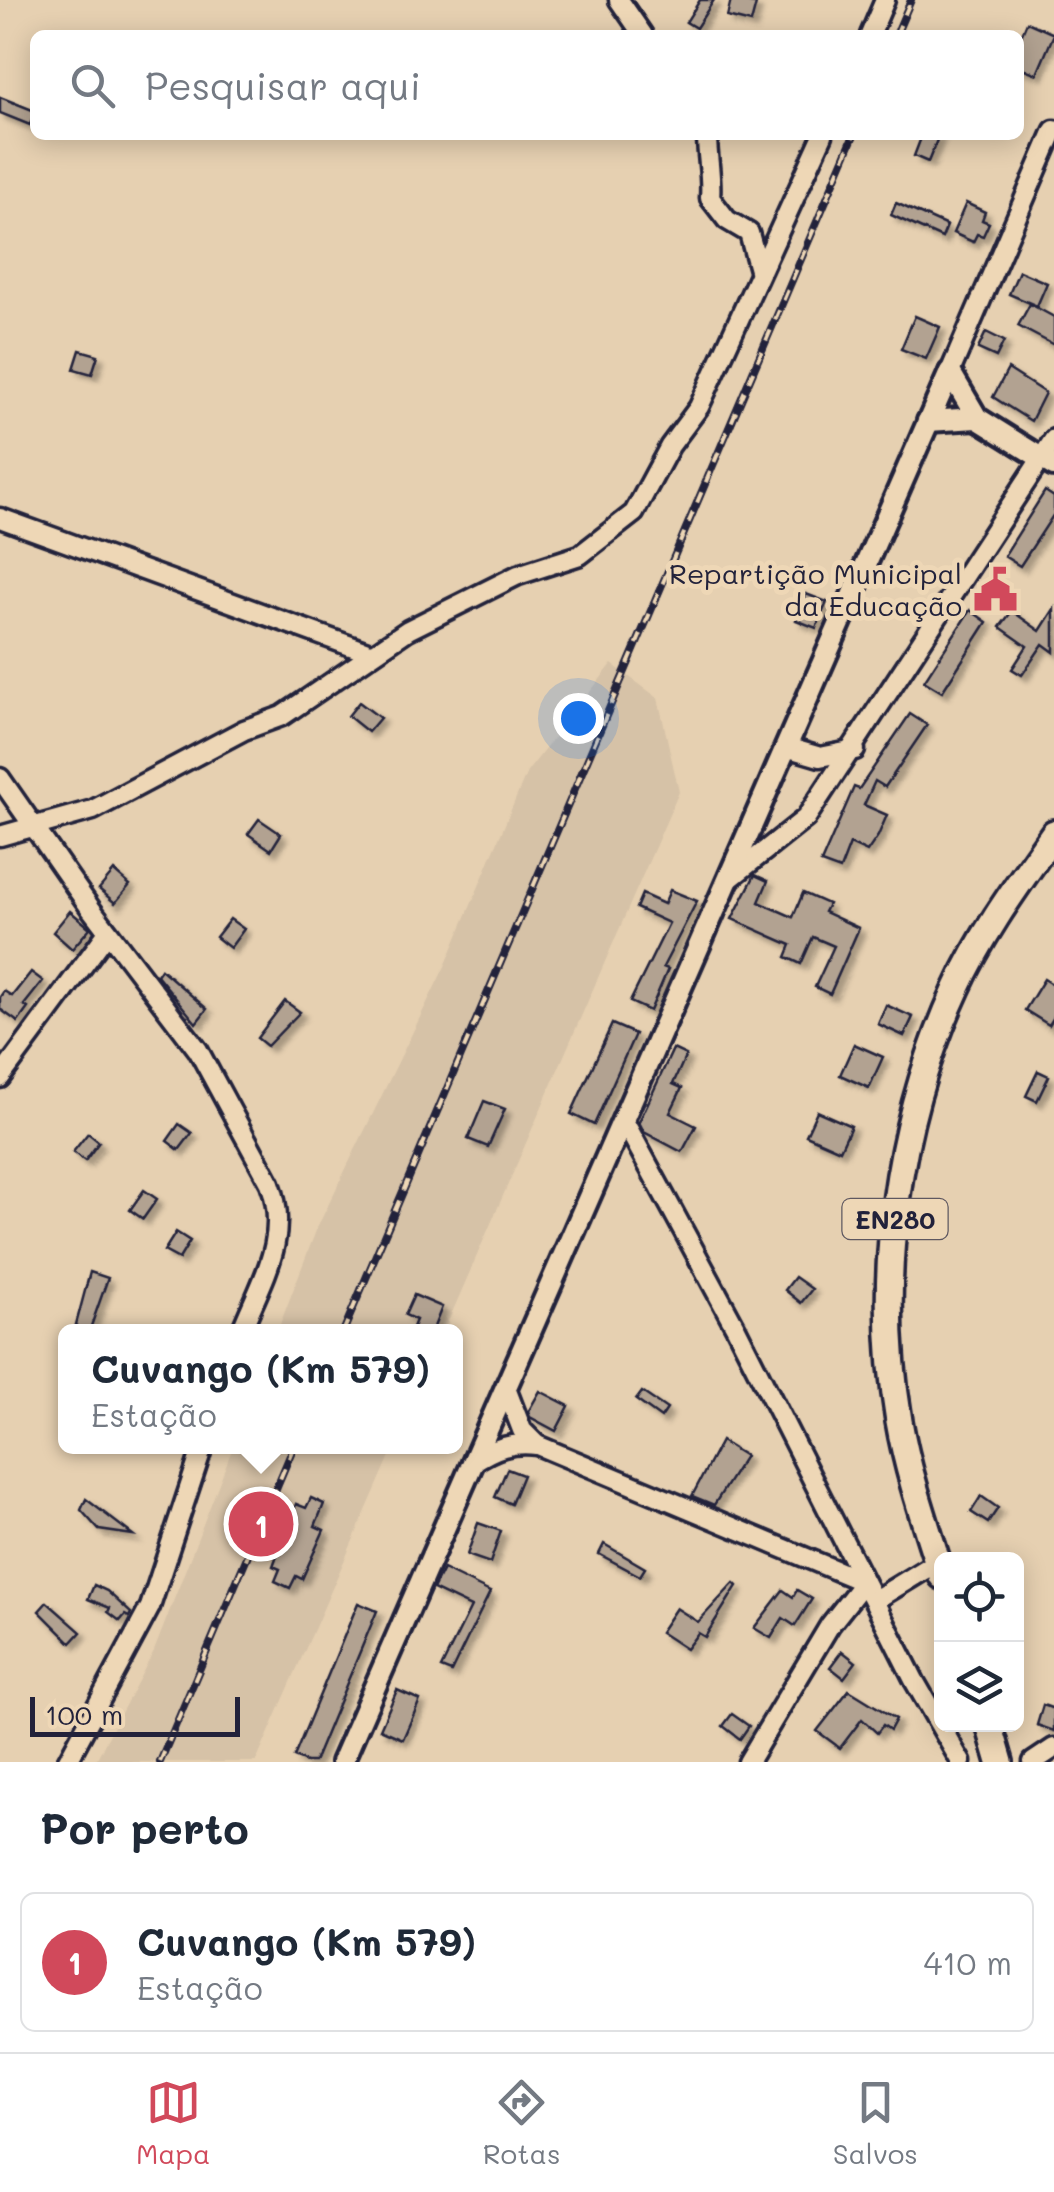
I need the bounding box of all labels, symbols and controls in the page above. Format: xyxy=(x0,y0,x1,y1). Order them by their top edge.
search box xyxy=(30,30,1024,140)
icon: search xyxy=(65,58,120,113)
text: Pesquisar aqui xyxy=(145,60,421,110)
place label: Repartição Municipal da Educação xyxy=(669,555,962,623)
public building icon: Repartição Municipal da Educação xyxy=(971,565,1019,613)
your location xyxy=(553,693,604,744)
road number: EN280 xyxy=(842,1199,948,1239)
popup xyxy=(58,1324,463,1454)
text: Cuvango (Km 579) xyxy=(91,1343,430,1393)
text: Estação xyxy=(91,1393,217,1435)
pin: 1 xyxy=(228,1486,294,1562)
map controls xyxy=(934,1552,1024,1732)
button: locate xyxy=(934,1552,1024,1642)
button: layers xyxy=(934,1642,1024,1732)
scale bar xyxy=(30,1692,240,1736)
text: 100 m xyxy=(45,1696,123,1732)
text: Por perto xyxy=(40,1800,249,1855)
text: Cuvango (Km 579) xyxy=(137,1916,476,1966)
text: 1 xyxy=(67,1941,82,1983)
text: 410 m xyxy=(923,1941,1012,1983)
text: Estação xyxy=(137,1966,263,2008)
tab: Mapa xyxy=(136,2075,211,2171)
tab: Rotas xyxy=(483,2075,561,2171)
tab: Salvos xyxy=(833,2075,918,2171)

